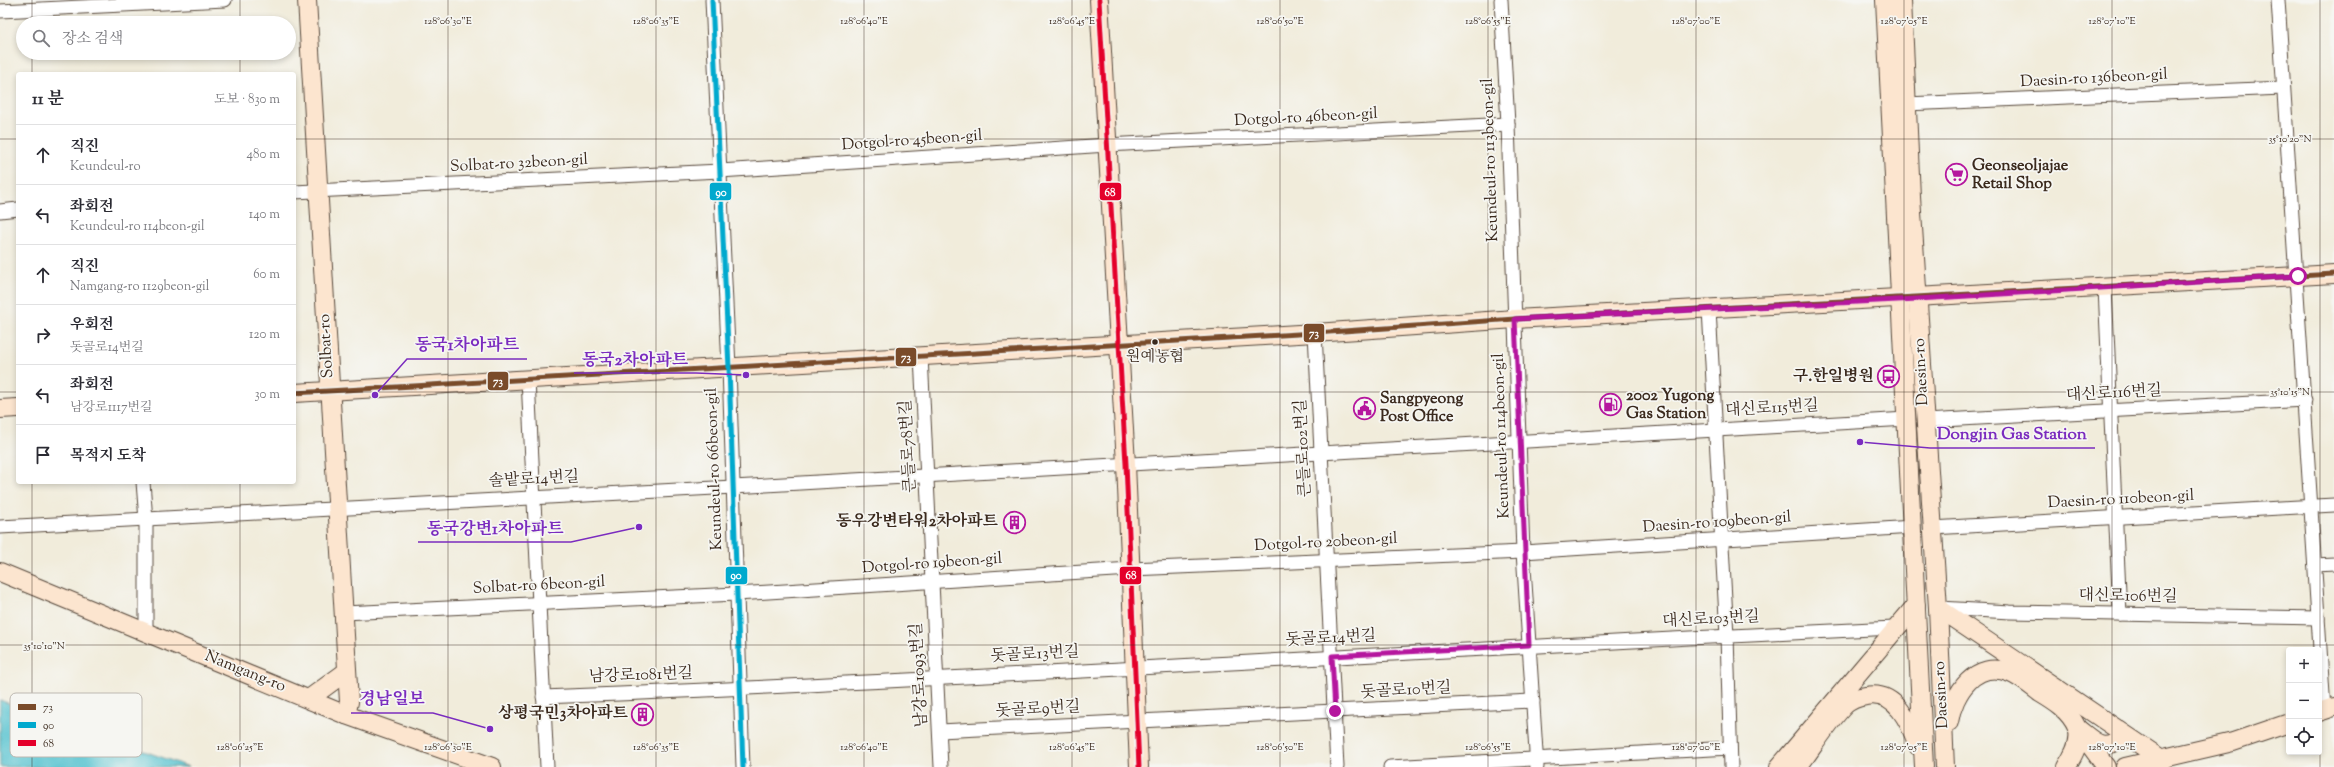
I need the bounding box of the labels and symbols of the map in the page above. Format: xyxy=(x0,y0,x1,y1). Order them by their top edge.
text: 128°06'30"E xyxy=(424,14,472,29)
text: 128°06'35"E xyxy=(633,14,679,29)
text: 128°06'40"E xyxy=(840,14,888,29)
text: 128°06'45"E xyxy=(1049,14,1095,29)
text: 128°06'50"E xyxy=(1256,14,1304,29)
text: 128°06'55"E xyxy=(1465,14,1511,29)
text: 128°07'00"E xyxy=(1672,14,1720,29)
text: 128°07'05"E xyxy=(1881,14,1927,29)
text: 128°07'10"E xyxy=(2088,14,2136,29)
street label: Daesin-ro 136beon-gil xyxy=(2020,64,2169,94)
street label: Keundeul-ro 113beon-gil xyxy=(1477,77,1505,242)
street label: Dotgol-ro 46beon-gil xyxy=(1234,103,1379,133)
street label: Dotgol-ro 45beon-gil xyxy=(841,125,984,157)
text: 35°10'20"N xyxy=(2269,132,2311,147)
street label: Solbat-ro 32beon-gil xyxy=(449,149,589,179)
place label: Geonseoljajae Retail Shop xyxy=(1972,155,2069,196)
supermarket icon: Geonseoljajae Retail Shop xyxy=(1944,162,1970,188)
line badge: 90 xyxy=(709,182,732,201)
line badge: 68 xyxy=(1099,182,1122,201)
text: 90 xyxy=(715,185,727,201)
text: 68 xyxy=(1105,185,1116,201)
route start xyxy=(2289,267,2307,285)
street label: Solbat-ro xyxy=(314,313,340,379)
line badge: 73 xyxy=(1303,323,1325,343)
text: 73 xyxy=(1309,326,1320,342)
callout: 동국1차아파트 xyxy=(407,330,527,359)
text: 동국1차아파트 xyxy=(415,334,520,358)
marker: 원예농협 xyxy=(1150,337,1160,347)
street label: Daesin-ro xyxy=(1909,337,1935,406)
callout: 동국2차아파트 xyxy=(574,344,696,373)
line badge: 73 xyxy=(895,347,917,367)
place label: 원예농협 xyxy=(1126,347,1184,368)
text: 동국2차아파트 xyxy=(582,349,689,373)
text: 73 xyxy=(901,350,912,366)
street label: Keundeul-ro 114beon-gil xyxy=(1488,352,1516,519)
bus stop icon: 구.한일병원 xyxy=(1876,364,1902,390)
place label: 구.한일병원 xyxy=(1793,366,1874,389)
line badge: 73 xyxy=(487,371,509,391)
text: 73 xyxy=(493,374,504,390)
street label: 대신로116번길 xyxy=(2065,380,2163,408)
place label: 2002 Yugong Gas Station xyxy=(1626,385,1714,426)
text: 35°10'15"N xyxy=(2270,385,2310,400)
street label: Keundeul-ro 66beon-gil xyxy=(701,387,729,551)
place label: Sangpyeong Post Office xyxy=(1380,388,1464,429)
fuel station icon: 2002 Yugong Gas Station xyxy=(1597,392,1623,418)
public building icon: Sangpyeong Post Office xyxy=(1352,395,1378,421)
street label: 대신로115번길 xyxy=(1725,395,1819,423)
street label: 큰들로102번길 xyxy=(1290,398,1318,498)
street label: 큰들로78번길 xyxy=(895,399,923,493)
callout: Dongjin Gas Station xyxy=(1930,419,2095,448)
text: Dongjin Gas Station xyxy=(1937,423,2088,447)
street label: 솔밭로14번길 xyxy=(488,466,580,494)
street label: Daesin-ro 110beon-gil xyxy=(2047,485,2195,515)
street label: Daesin-ro 109beon-gil xyxy=(1642,506,1793,540)
building icon: 동우강변타워2차아파트 xyxy=(1001,509,1027,535)
place label: 동우강변타워2차아파트 xyxy=(836,511,999,534)
callout: 동국강변1차아파트 xyxy=(418,513,571,542)
text: 동국강변1차아파트 xyxy=(426,518,564,542)
street label: Dotgol-ro 20beon-gil xyxy=(1254,528,1399,558)
street label: Dotgol-ro 19beon-gil xyxy=(861,548,1003,580)
line badge: 90 xyxy=(725,566,748,585)
line badge: 68 xyxy=(1119,566,1142,585)
text: 90 xyxy=(730,568,742,584)
text: 68 xyxy=(1126,568,1137,584)
street label: Solbat-ro 6beon-gil xyxy=(472,571,606,601)
street label: 대신로106번길 xyxy=(2078,585,2178,609)
street label: 대신로103번길 xyxy=(1662,606,1760,634)
street label: 남강로1093번길 xyxy=(906,622,934,728)
street label: 돗골로14번길 xyxy=(1285,625,1377,653)
text: 35°10'10"N xyxy=(23,639,65,654)
street label: 돗골로13번길 xyxy=(990,641,1080,669)
street label: Namgang-ro xyxy=(201,645,289,699)
street label: Daesin-ro xyxy=(1929,660,1955,729)
street label: 남강로1081번길 xyxy=(588,663,694,689)
street label: 돗골로10번길 xyxy=(1360,677,1452,705)
callout: 경남일보 xyxy=(351,684,433,713)
text: 경남일보 xyxy=(359,688,425,712)
legend xyxy=(10,693,142,757)
street label: 돗골로9번길 xyxy=(995,696,1081,724)
text: 73 xyxy=(43,700,53,716)
building icon: 상평국민3차아파트 xyxy=(630,701,656,727)
route end xyxy=(1326,702,1344,720)
place label: 상평국민3차아파트 xyxy=(498,703,629,726)
text: 90 xyxy=(43,718,54,734)
text: 68 xyxy=(43,736,54,752)
text: 128°06'25"E xyxy=(217,740,263,755)
text: 128°06'30"E xyxy=(424,740,472,755)
text: 128°06'35"E xyxy=(633,740,679,755)
text: 128°06'40"E xyxy=(840,740,888,755)
text: 128°06'45"E xyxy=(1049,740,1095,755)
text: 128°06'50"E xyxy=(1256,740,1304,755)
text: 128°06'55"E xyxy=(1465,740,1511,755)
text: 128°07'00"E xyxy=(1672,740,1720,755)
text: 128°07'05"E xyxy=(1881,740,1927,755)
text: 128°07'10"E xyxy=(2088,740,2136,755)

